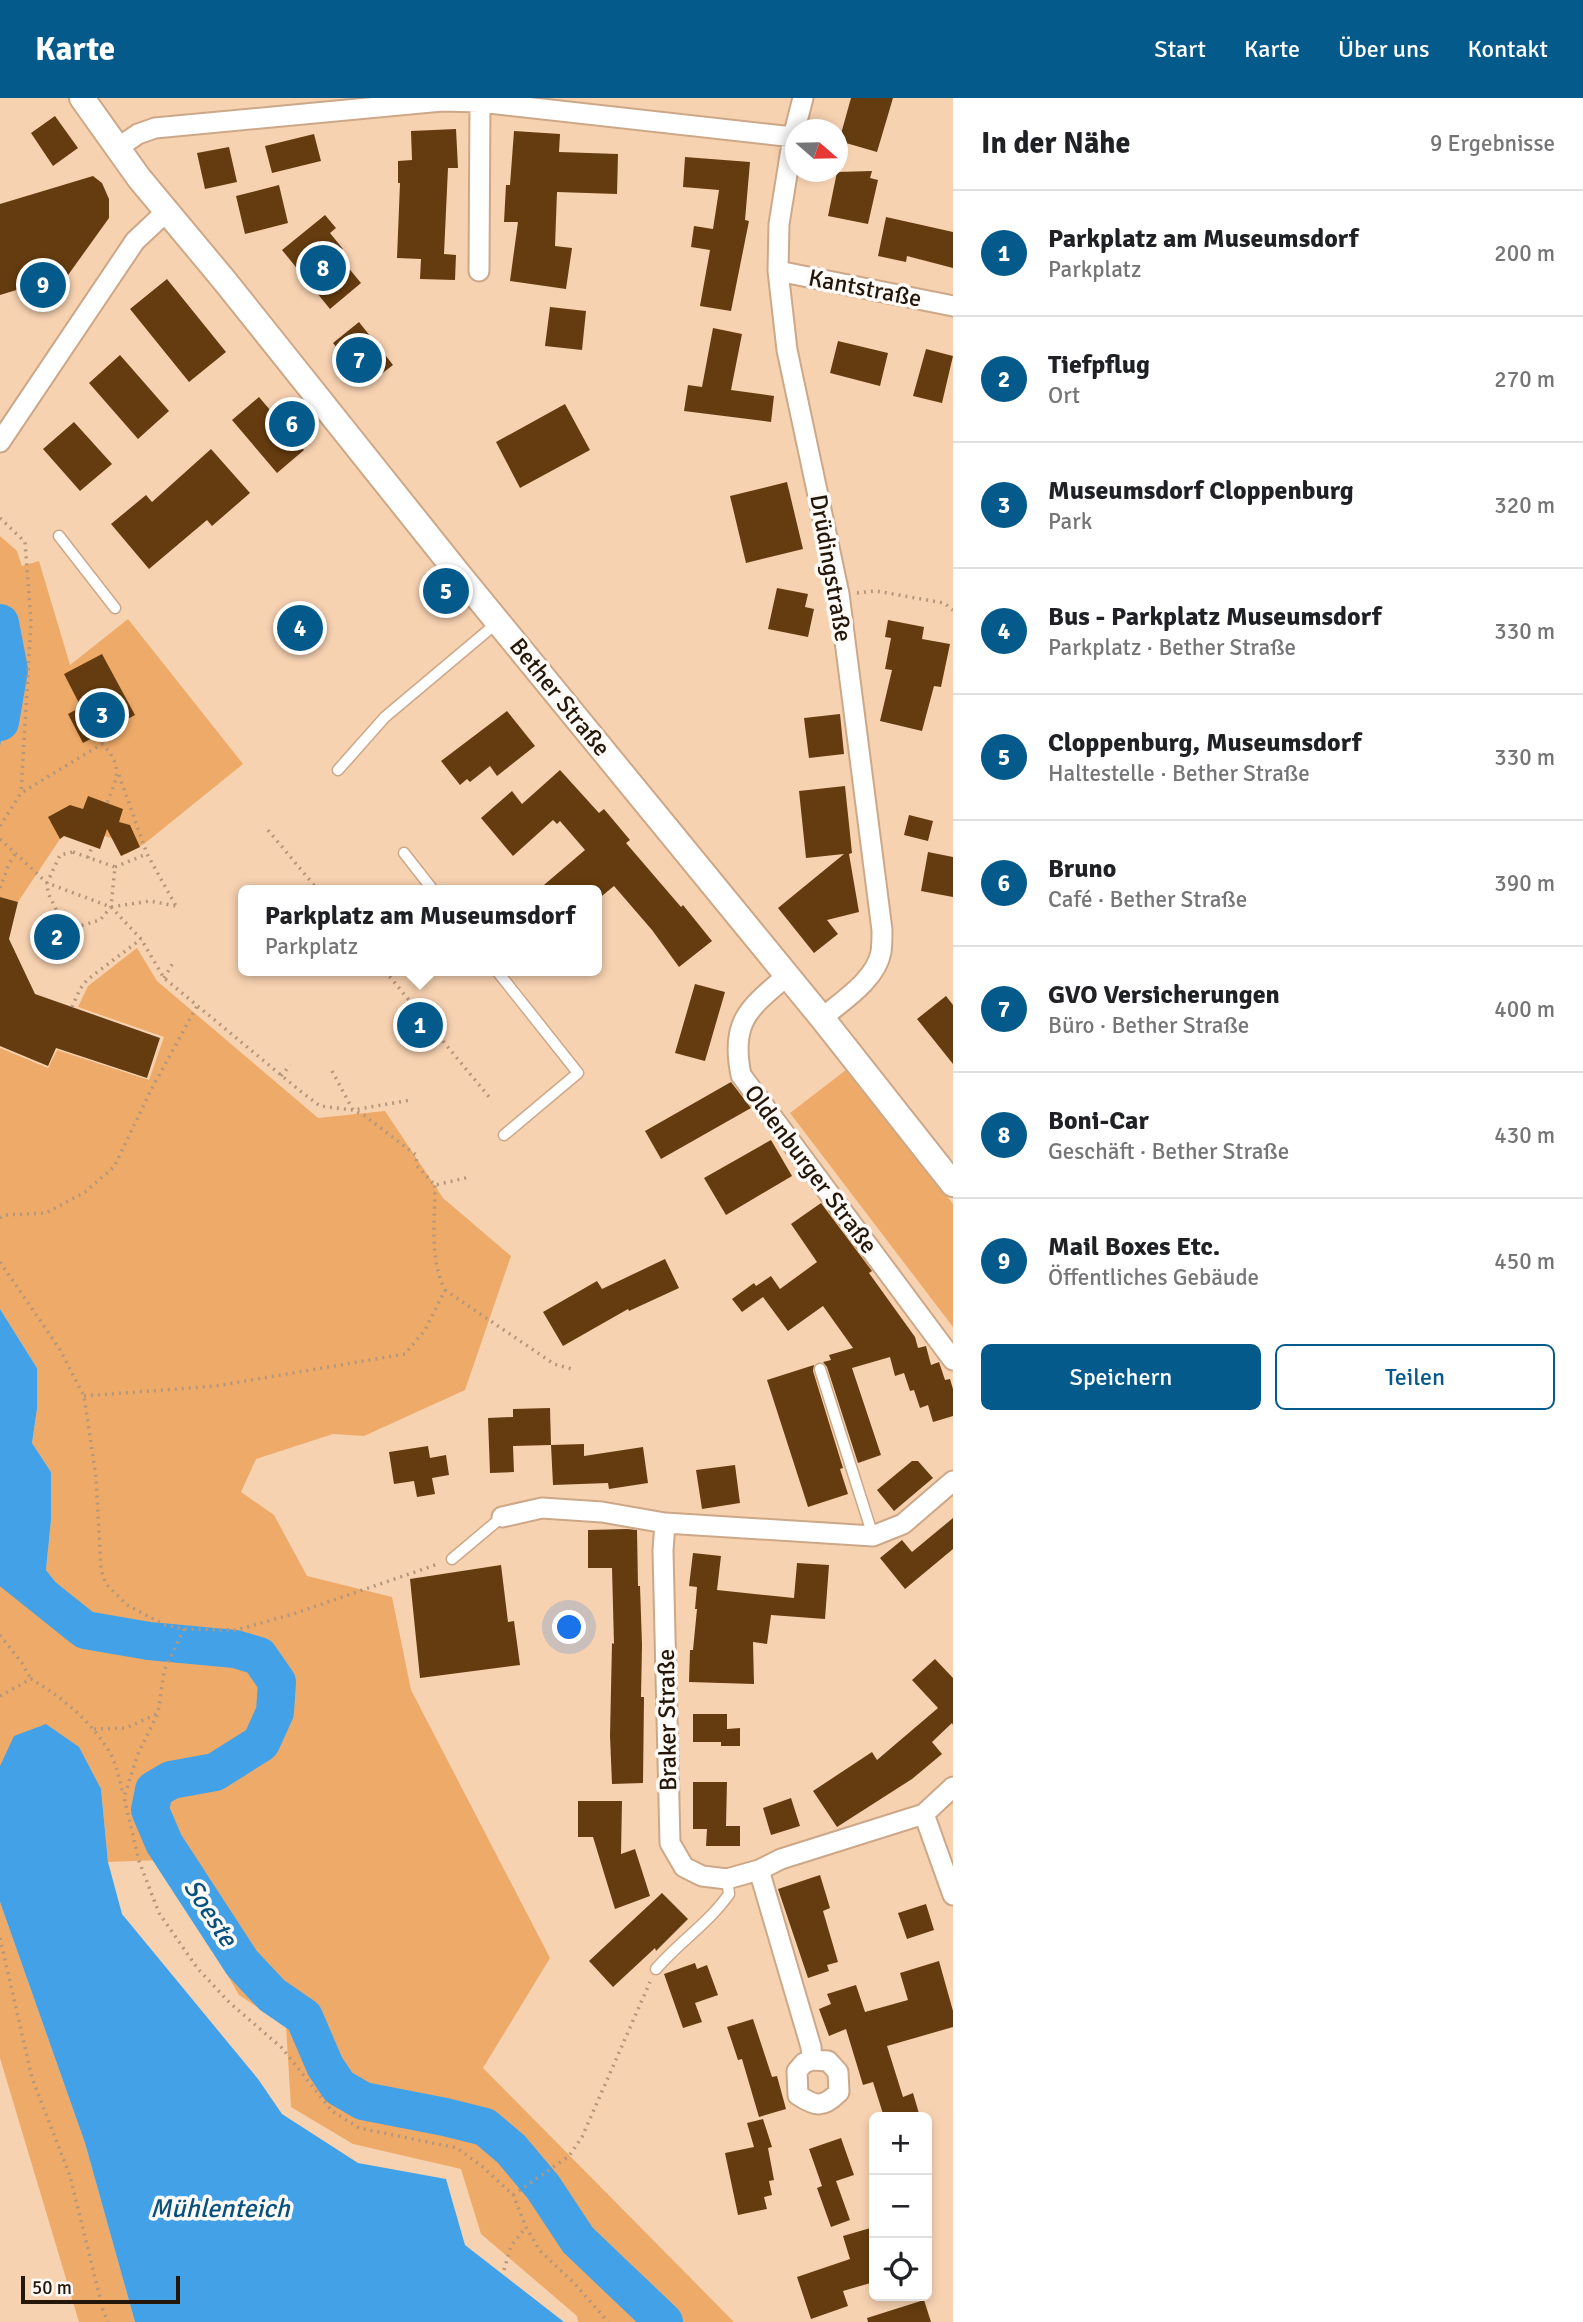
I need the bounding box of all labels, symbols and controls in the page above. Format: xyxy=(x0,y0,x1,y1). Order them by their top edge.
text: Karte xyxy=(35,29,115,70)
text: Start xyxy=(1154,34,1206,64)
text: Karte xyxy=(1244,34,1300,64)
text: Über uns xyxy=(1338,34,1430,64)
text: Kontakt xyxy=(1468,34,1548,64)
north arrow xyxy=(785,119,848,182)
text: In der Nähe xyxy=(981,125,1130,162)
text: 9 Ergebnisse xyxy=(1430,129,1555,158)
text: Parkplatz am Museumsdorf xyxy=(1048,223,1358,255)
text: 1 xyxy=(998,239,1010,268)
text: 200 m xyxy=(1494,239,1555,268)
pin: 8 xyxy=(300,242,346,294)
text: Parkplatz xyxy=(1048,255,1141,284)
pin: 9 xyxy=(20,259,66,311)
street label: Kantstraße xyxy=(806,262,924,314)
pin: 7 xyxy=(336,334,382,386)
text: Tiefpflug xyxy=(1048,349,1150,381)
text: 2 xyxy=(998,365,1010,394)
text: 270 m xyxy=(1494,365,1555,394)
text: Ort xyxy=(1048,381,1080,410)
pin: 6 xyxy=(269,398,315,450)
text: Museumsdorf Cloppenburg xyxy=(1048,475,1354,507)
text: 3 xyxy=(998,491,1010,520)
text: 320 m xyxy=(1494,491,1555,520)
street label: Drüdingstraße xyxy=(803,492,859,644)
text: Park xyxy=(1048,507,1092,536)
pin: 5 xyxy=(423,565,469,617)
text: Bus - Parkplatz Museumsdorf xyxy=(1048,601,1381,633)
pin: 4 xyxy=(277,602,323,654)
text: 4 xyxy=(998,617,1010,646)
text: 330 m xyxy=(1494,617,1555,646)
street label: Bether Straße xyxy=(503,632,617,762)
text: Parkplatz · Bether Straße xyxy=(1048,633,1296,662)
pin: 3 xyxy=(79,689,125,741)
text: Cloppenburg, Museumsdorf xyxy=(1048,727,1361,759)
text: 5 xyxy=(998,743,1010,772)
text: 330 m xyxy=(1494,743,1555,772)
text: Haltestelle · Bether Straße xyxy=(1048,759,1310,788)
text: Bruno xyxy=(1048,853,1116,885)
text: 6 xyxy=(998,869,1010,898)
text: 390 m xyxy=(1494,869,1555,898)
popup xyxy=(238,885,602,976)
text: Café · Bether Straße xyxy=(1048,885,1247,914)
text: Parkplatz am Museumsdorf xyxy=(265,900,575,932)
pin: 2 xyxy=(34,911,80,963)
text: Parkplatz xyxy=(265,932,358,961)
text: GVO Versicherungen xyxy=(1048,979,1280,1011)
text: 7 xyxy=(998,995,1010,1024)
text: 400 m xyxy=(1494,995,1555,1024)
pin: 1 xyxy=(397,999,443,1051)
text: Büro · Bether Straße xyxy=(1048,1011,1249,1040)
street label: Oldenburger Straße xyxy=(738,1079,884,1259)
text: Boni-Car xyxy=(1048,1105,1149,1137)
text: 8 xyxy=(998,1121,1010,1150)
text: 430 m xyxy=(1494,1121,1555,1150)
text: Geschäft · Bether Straße xyxy=(1048,1137,1289,1166)
text: Mail Boxes Etc. xyxy=(1048,1231,1220,1263)
text: 9 xyxy=(998,1247,1010,1276)
text: 450 m xyxy=(1494,1247,1555,1276)
text: Öffentliches Gebäude xyxy=(1048,1263,1259,1292)
button: Speichern xyxy=(981,1344,1261,1410)
button: Teilen xyxy=(1275,1344,1555,1410)
your location xyxy=(552,1610,586,1644)
street label: Braker Straße xyxy=(651,1649,683,1791)
water label: Soeste xyxy=(176,1873,245,1955)
map controls xyxy=(869,2112,932,2301)
button: + xyxy=(869,2112,932,2175)
button: − xyxy=(869,2175,932,2238)
water label: Mühlenteich xyxy=(150,2193,290,2225)
button: locate xyxy=(869,2238,932,2301)
scale bar xyxy=(21,2273,180,2305)
text: 50 m xyxy=(32,2276,72,2300)

